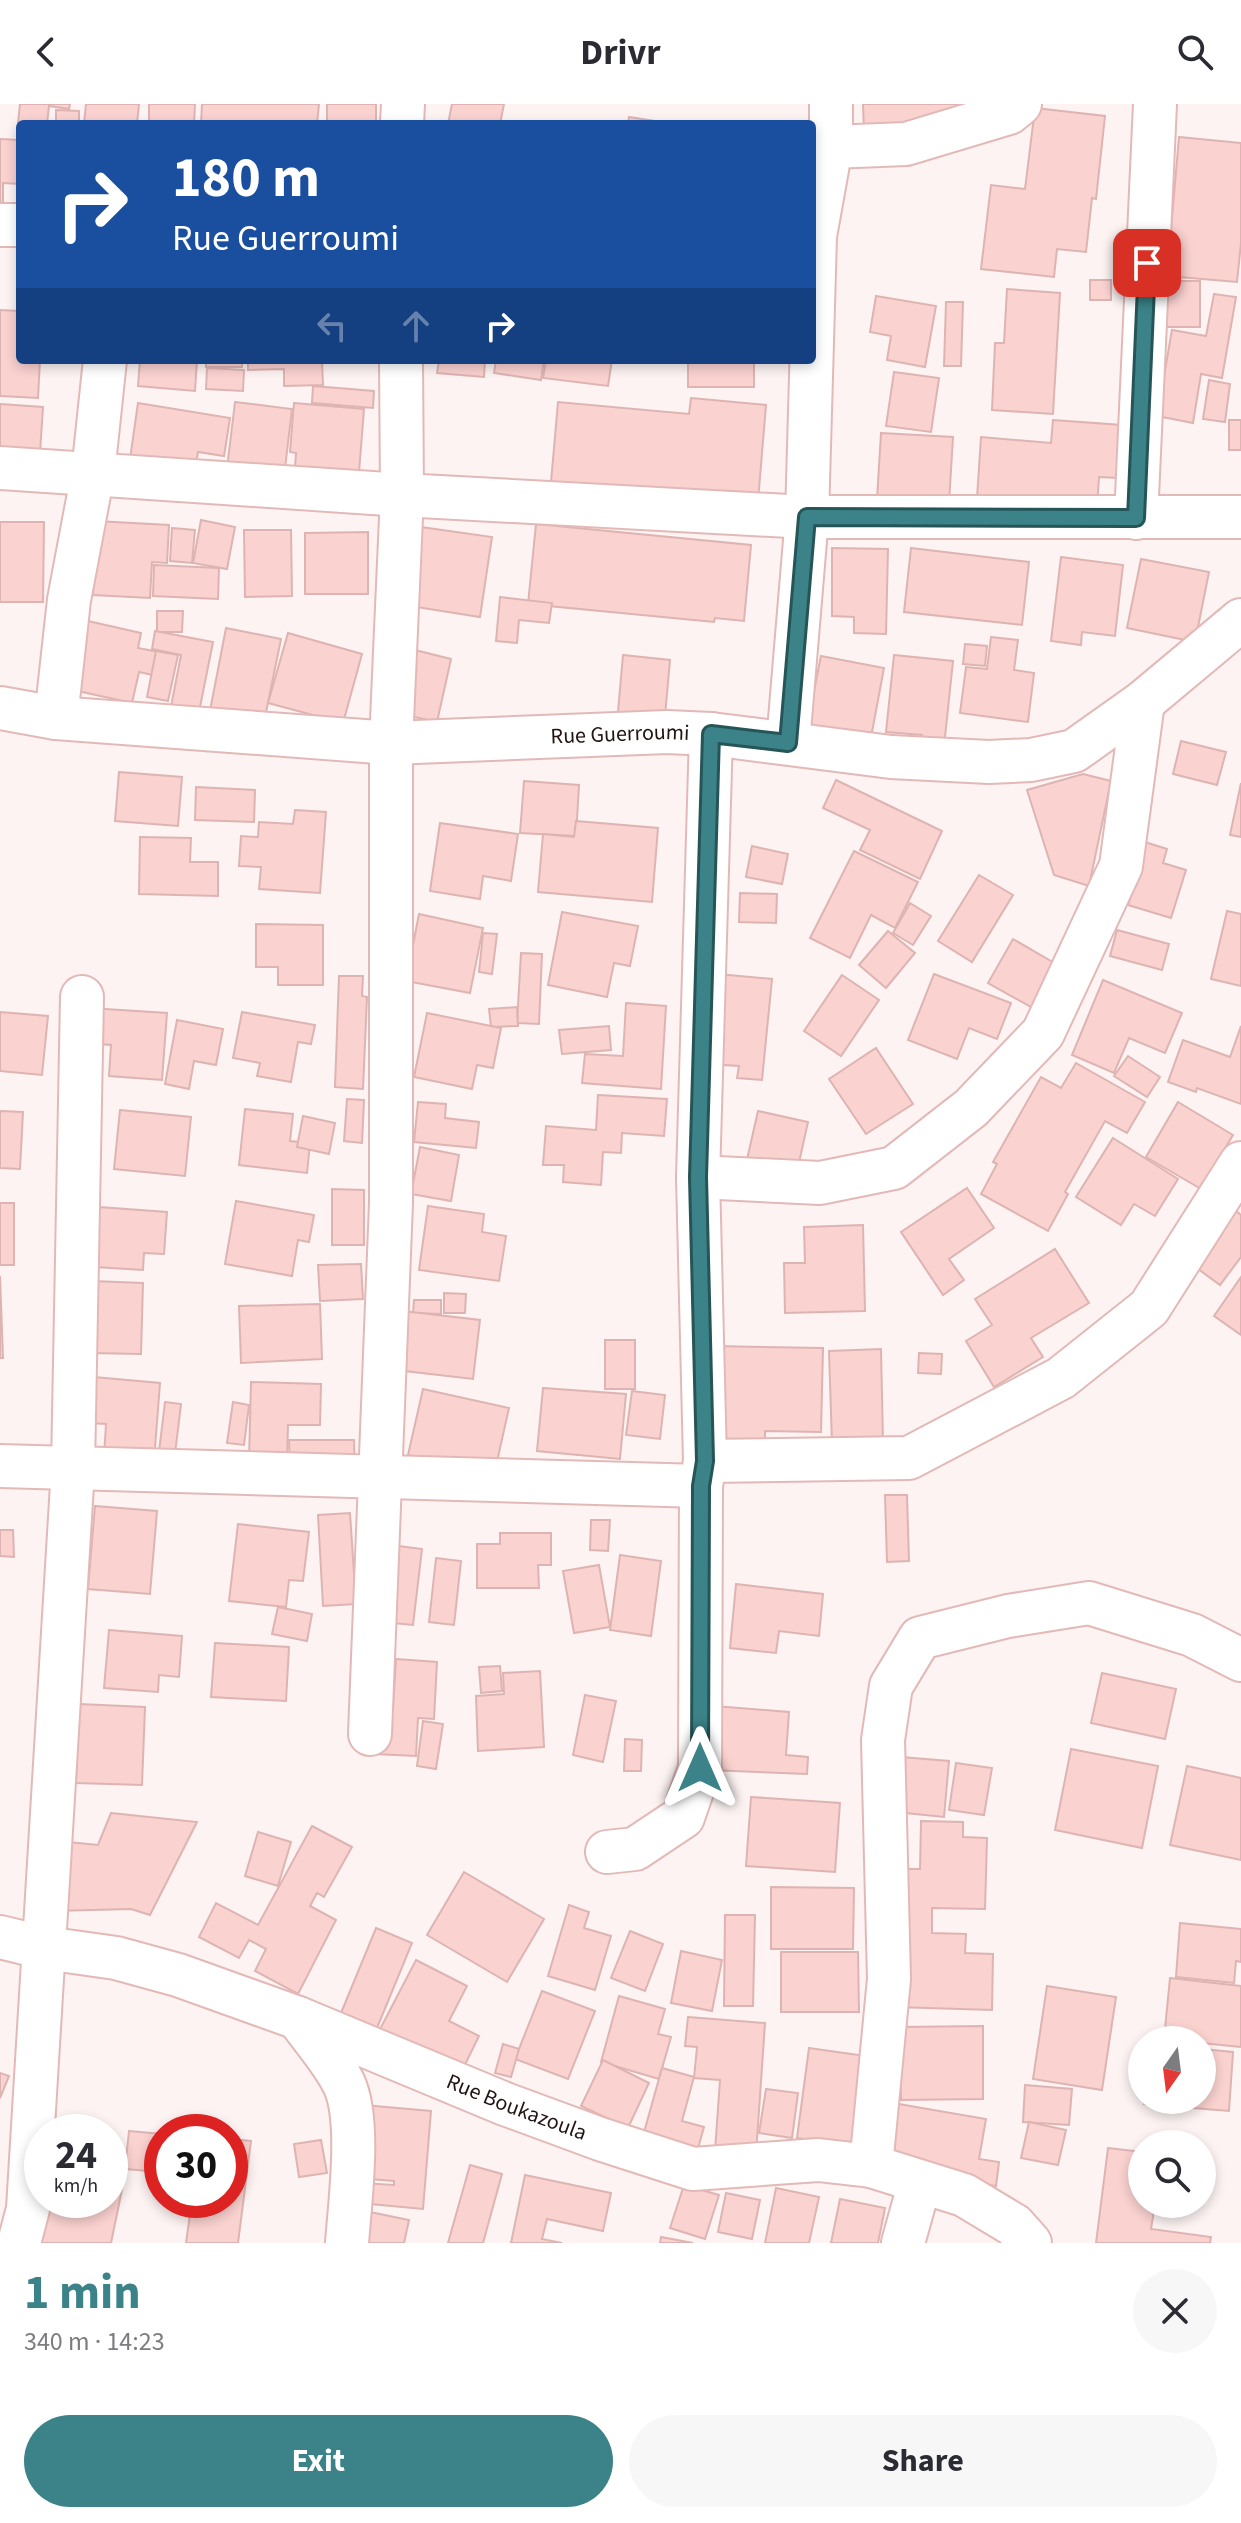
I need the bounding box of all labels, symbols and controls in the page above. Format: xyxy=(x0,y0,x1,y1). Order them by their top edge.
text: Drivr xyxy=(580,27,661,78)
icon: back xyxy=(24,30,68,74)
icon: search xyxy=(1173,30,1217,74)
text: 180 m xyxy=(172,139,320,218)
icon: right xyxy=(40,152,144,256)
text: Rue Guerroumi xyxy=(172,213,399,264)
pin xyxy=(1113,229,1181,297)
icon: arrive xyxy=(1125,241,1169,285)
icon: left xyxy=(310,304,354,348)
icon: ahead xyxy=(394,304,438,348)
icon: right xyxy=(478,304,522,348)
street label: Rue Guerroumi xyxy=(550,716,690,753)
position arrow xyxy=(658,1726,742,1810)
north arrow xyxy=(1128,2026,1216,2114)
map controls xyxy=(1128,2026,1216,2218)
street label: Rue Boukazoula xyxy=(442,2065,591,2149)
speed limit sign: 30 xyxy=(144,2114,248,2218)
text: 24 xyxy=(55,2127,97,2184)
button: search xyxy=(1128,2130,1216,2218)
text: km/h xyxy=(54,2172,98,2200)
text: 1 min xyxy=(24,2259,141,2327)
button: close xyxy=(1133,2269,1217,2353)
text: 340 m · 14:23 xyxy=(24,2323,165,2360)
button: Exit xyxy=(24,2415,613,2507)
button: Share xyxy=(629,2415,1217,2507)

